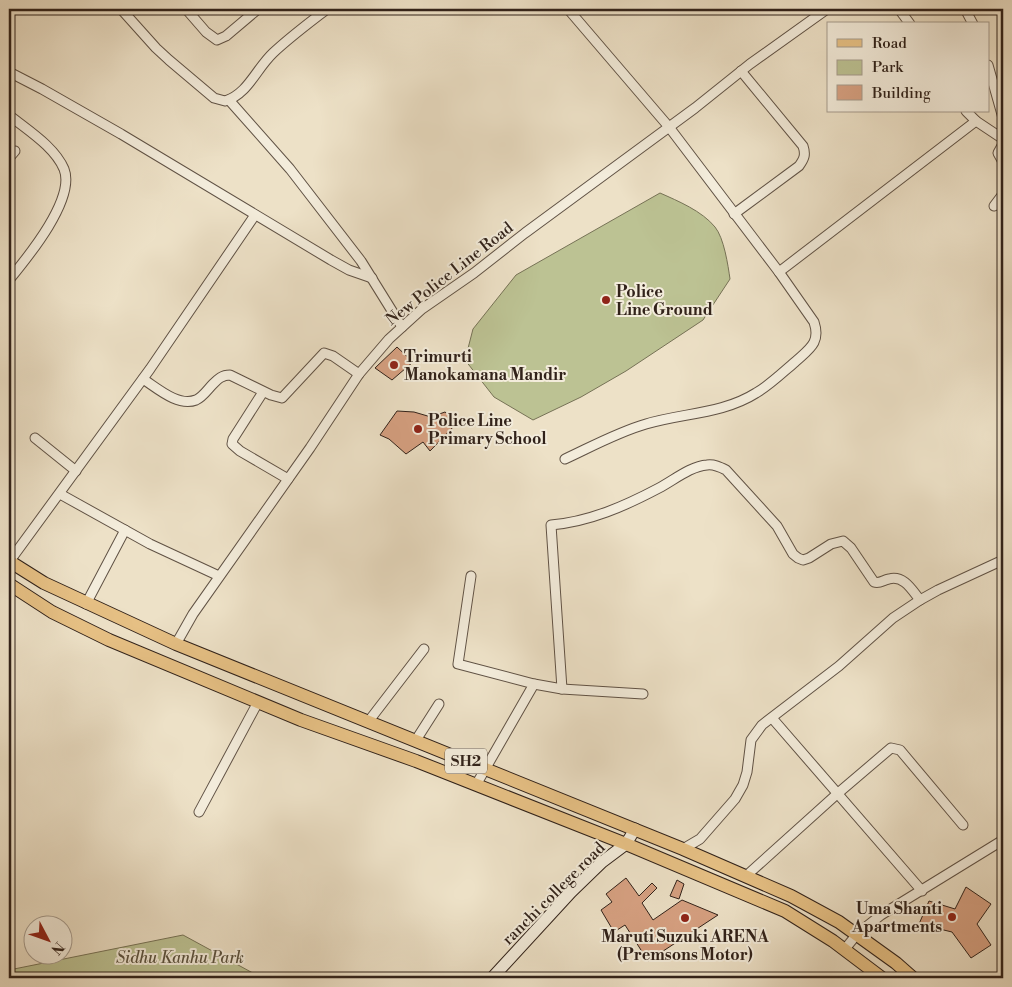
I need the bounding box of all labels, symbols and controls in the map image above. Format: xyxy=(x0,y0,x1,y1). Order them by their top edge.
legend xyxy=(827,22,990,112)
text: Road xyxy=(872,34,907,53)
text: Park xyxy=(872,58,904,77)
text: Building xyxy=(871,84,931,103)
street label: New Police Line Road xyxy=(382,218,517,330)
place label: Police Line Ground xyxy=(616,282,713,320)
marker: Police Line Ground xyxy=(600,294,612,306)
place label: Trimurti Manokamana Mandir xyxy=(404,347,566,385)
marker: Trimurti Manokamana Mandir xyxy=(388,359,400,371)
place label: Police Line Primary School xyxy=(428,411,547,449)
marker: Police Line Primary School xyxy=(412,423,424,435)
road number: SH2 xyxy=(445,748,487,774)
street label: ranchi college road xyxy=(498,838,609,949)
place label: Uma Shanti Apartments xyxy=(851,899,942,937)
marker: Uma Shanti Apartments xyxy=(946,911,958,923)
marker: Maruti Suzuki ARENA (Premsons Motor) xyxy=(679,912,691,924)
north arrow xyxy=(22,914,72,964)
place label: Maruti Suzuki ARENA (Premsons Motor) xyxy=(601,927,769,965)
text: N xyxy=(47,938,67,958)
park label: Sidhu Kanhu Park xyxy=(116,948,244,968)

